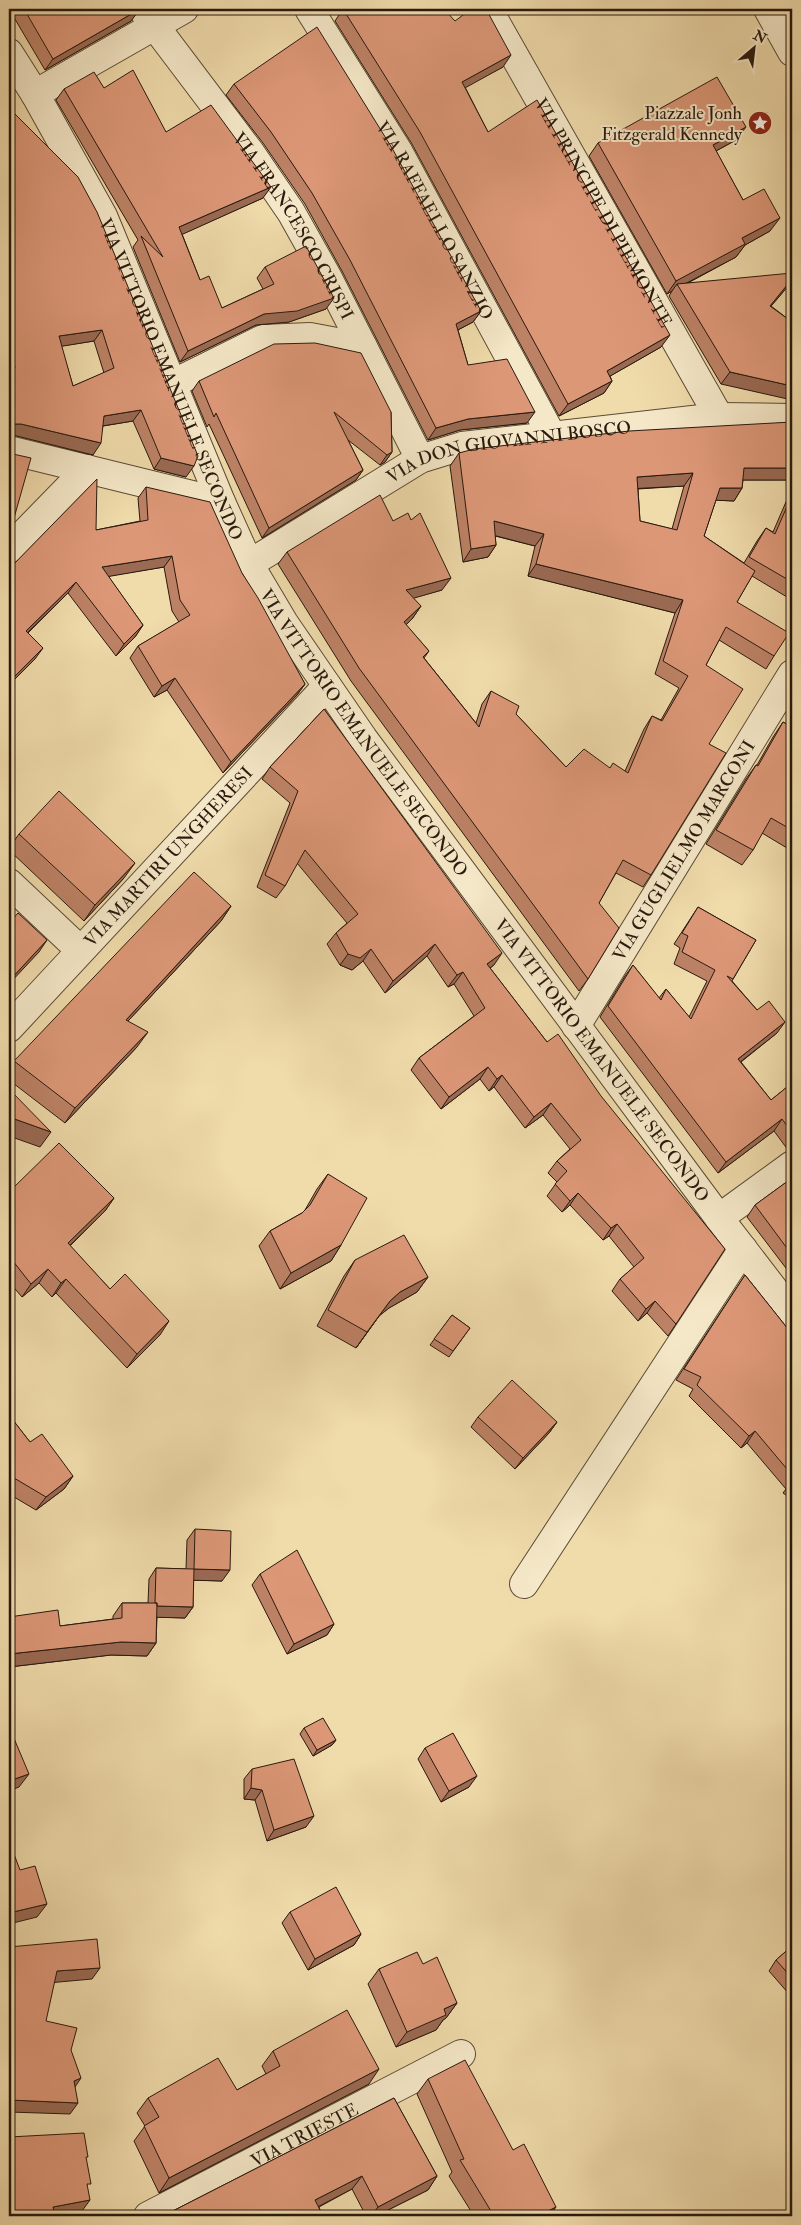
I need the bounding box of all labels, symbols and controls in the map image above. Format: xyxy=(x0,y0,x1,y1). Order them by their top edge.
north arrow xyxy=(728,22,778,72)
text: N xyxy=(749,26,770,48)
street label: VIA PRINCIPE DI PIEMONTE xyxy=(529,94,677,331)
place label: Piazzale Jonh Fitzgerald Kennedy xyxy=(601,102,743,146)
place icon: Piazzale Jonh Fitzgerald Kennedy xyxy=(747,110,773,136)
street label: VIA RAFFAELLO SANZIO xyxy=(371,117,498,324)
street label: VIA FRANCESCO CRISPI xyxy=(228,127,359,324)
street label: VIA VITTORIO EMANUELE SECONDO xyxy=(94,215,248,544)
street label: VIA DON GIOVANNI BOSCO xyxy=(382,415,632,488)
street label: VIA VITTORIO EMANUELE SECONDO xyxy=(255,585,473,881)
street label: VIA GUGLIELMO MARCONI xyxy=(607,736,760,965)
street label: VIA MARTIRI UNGHERESI xyxy=(79,762,258,952)
street label: VIA VITTORIO EMANUELE SECONDO xyxy=(489,914,715,1206)
street label: VIA TRIESTE xyxy=(247,2098,362,2172)

